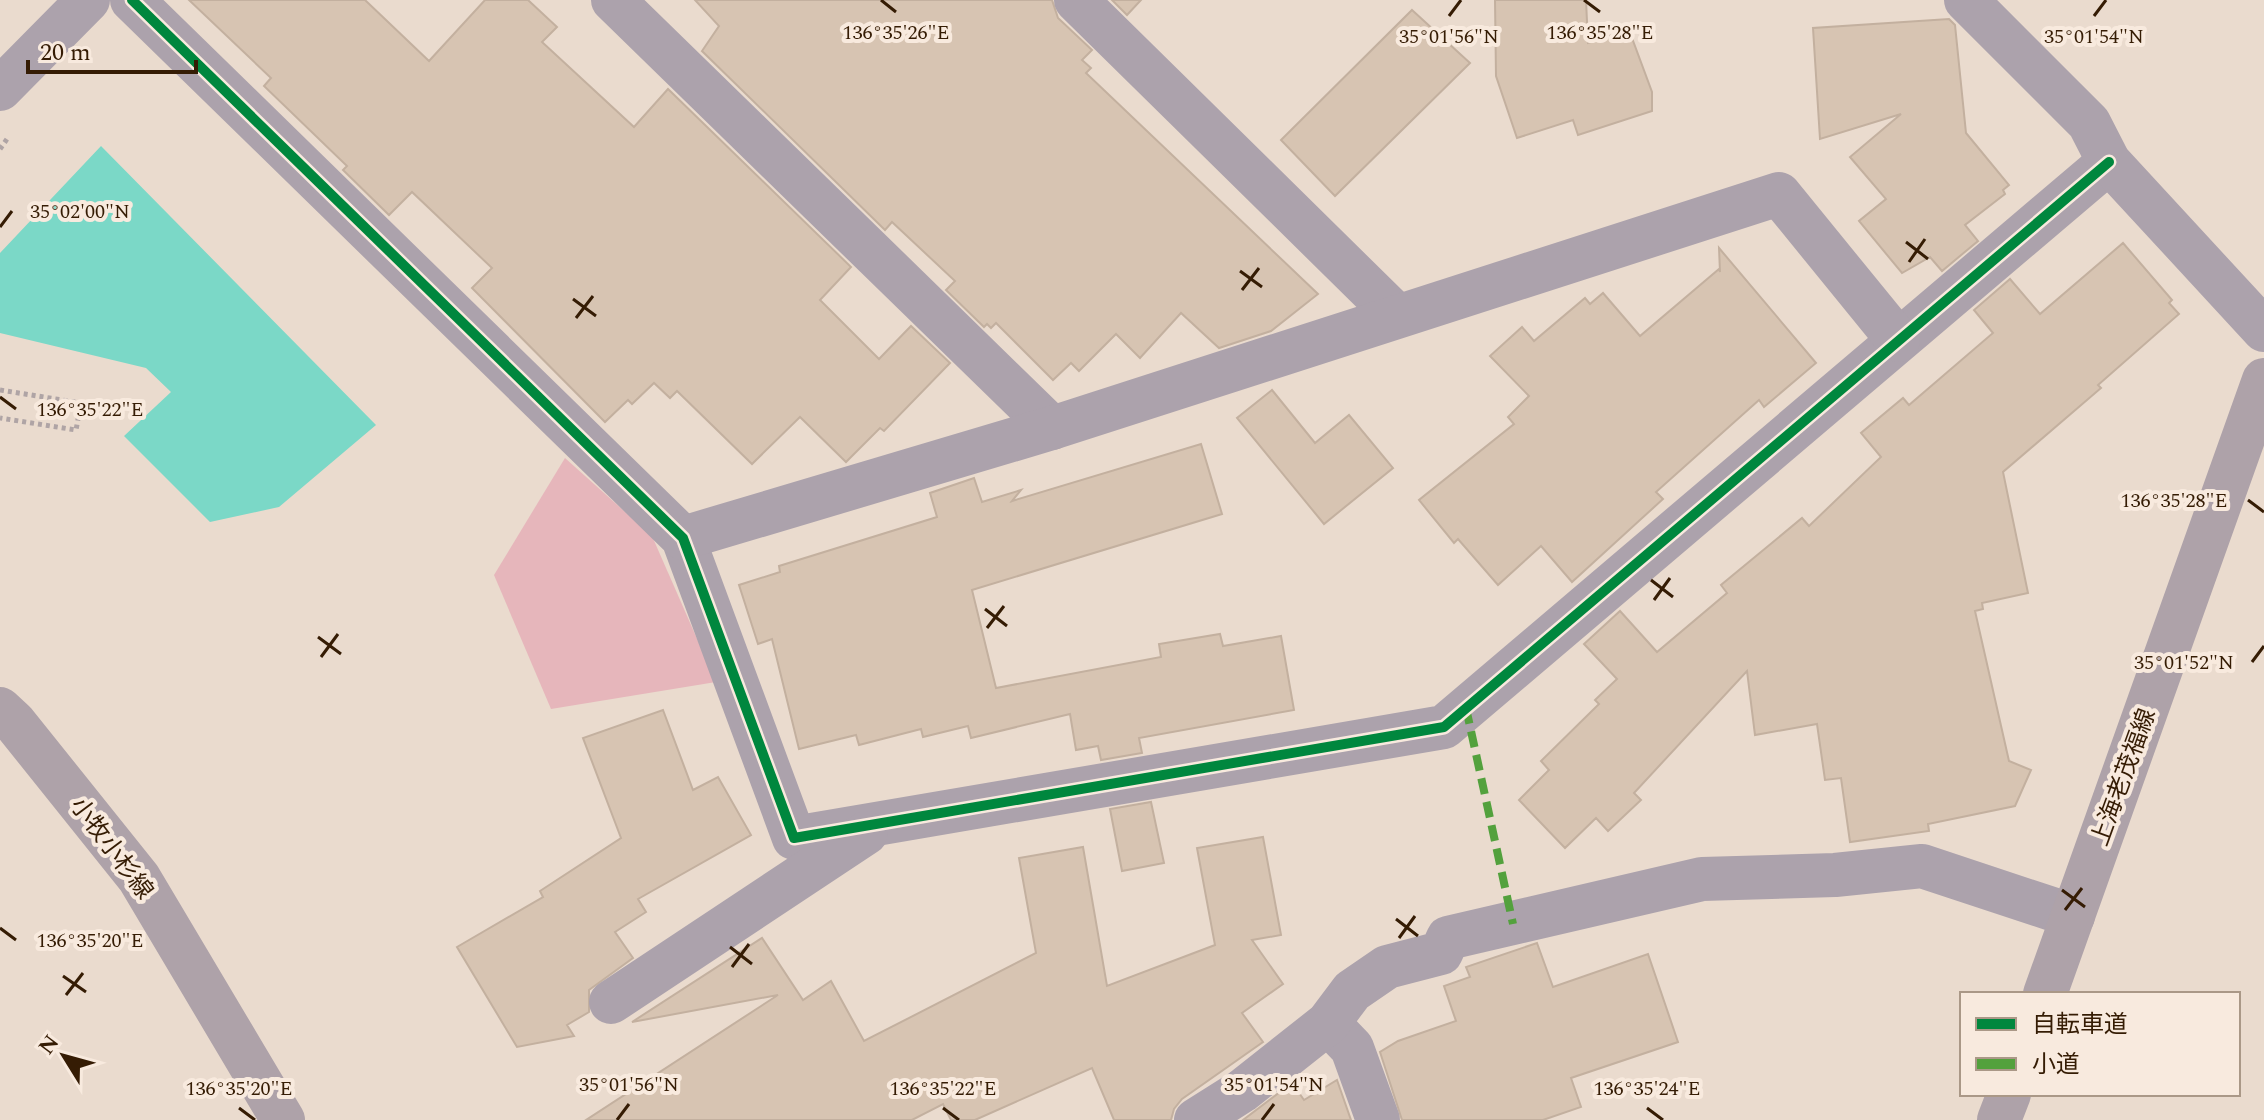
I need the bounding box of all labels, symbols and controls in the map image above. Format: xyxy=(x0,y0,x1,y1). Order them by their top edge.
text: 136°35'26"E xyxy=(842,18,950,48)
text: 136°35'28"E xyxy=(1546,18,1654,48)
text: 35°01'56"N xyxy=(1399,22,1499,52)
text: 35°01'54"N xyxy=(2044,22,2144,52)
scale bar xyxy=(28,24,196,74)
text: 20 m xyxy=(40,35,91,71)
text: 35°02'00"N xyxy=(30,197,130,227)
text: 136°35'22"E xyxy=(36,395,144,425)
text: 136°35'28"E xyxy=(2120,486,2228,516)
text: 35°01'52"N xyxy=(2134,648,2234,678)
street label: 上海老茂福線 xyxy=(2082,704,2165,851)
street label: 小牧小杉線 xyxy=(61,790,162,907)
text: 136°35'20"E xyxy=(36,926,144,956)
legend xyxy=(1960,992,2240,1096)
text: 自転車道 xyxy=(2032,1007,2128,1043)
north arrow xyxy=(24,1016,104,1096)
text: N xyxy=(31,1028,68,1062)
text: 小道 xyxy=(2032,1047,2080,1083)
text: 35°01'56"N xyxy=(579,1070,679,1100)
text: 35°01'54"N xyxy=(1224,1070,1324,1100)
text: 136°35'20"E xyxy=(185,1074,293,1104)
text: 136°35'22"E xyxy=(889,1074,997,1104)
text: 136°35'24"E xyxy=(1593,1074,1701,1104)

